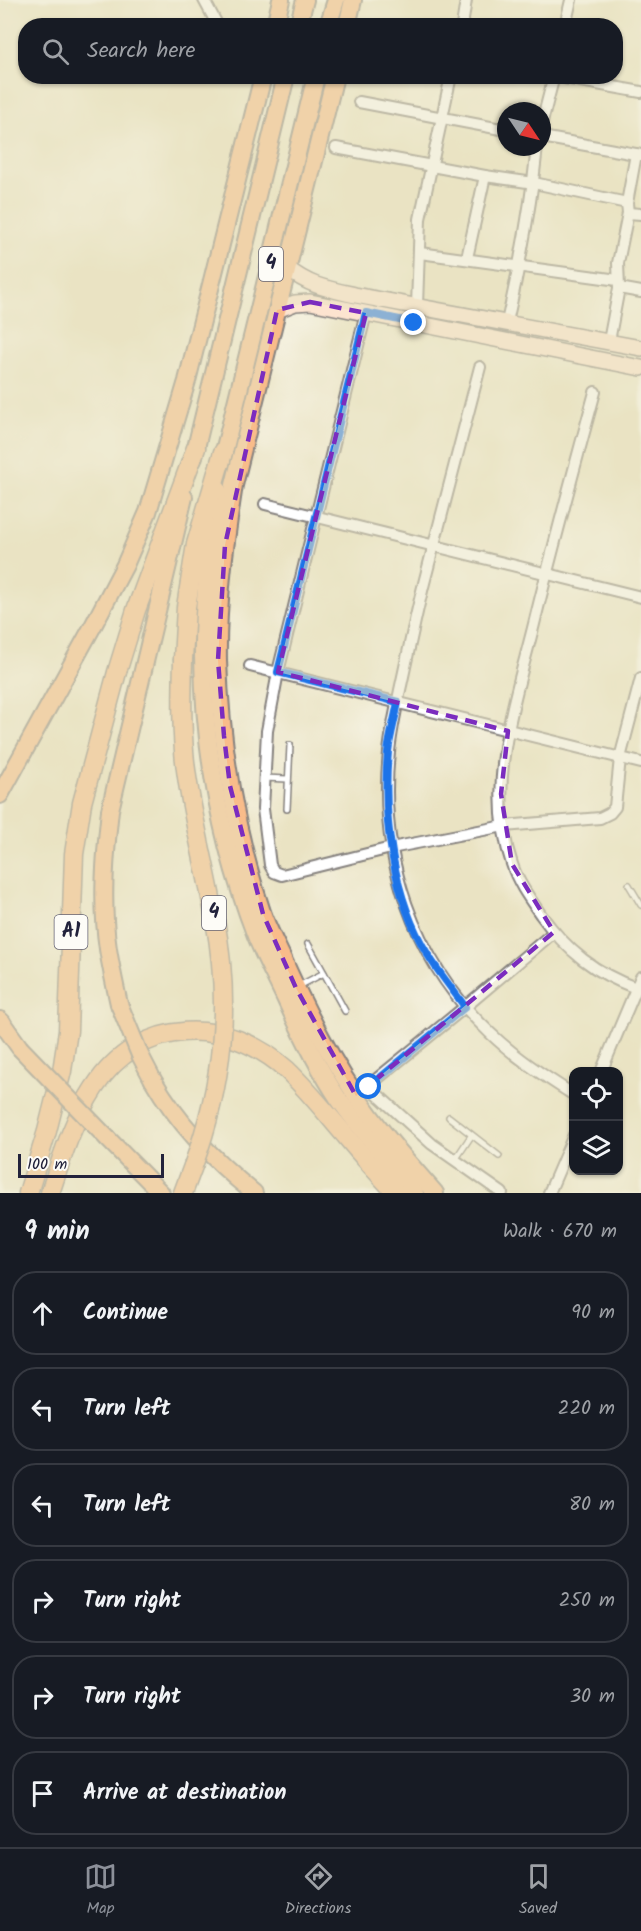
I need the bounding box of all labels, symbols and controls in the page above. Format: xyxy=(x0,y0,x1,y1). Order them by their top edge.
search box xyxy=(18,18,623,84)
text: Search here xyxy=(87,34,195,69)
icon: search xyxy=(39,35,72,68)
north arrow xyxy=(497,102,551,156)
road number: 4 xyxy=(259,247,283,281)
route end xyxy=(400,309,426,335)
road number: 4 xyxy=(202,896,226,930)
road number: A1 xyxy=(54,915,88,949)
map controls xyxy=(569,1067,623,1175)
button: locate xyxy=(569,1067,623,1121)
route start xyxy=(355,1073,381,1099)
button: layers xyxy=(569,1121,623,1175)
scale bar xyxy=(18,1151,164,1178)
text: 100 m xyxy=(27,1152,67,1177)
text: 9 min xyxy=(24,1211,90,1253)
text: Walk · 670 m xyxy=(503,1216,617,1248)
text: Continue xyxy=(83,1296,168,1331)
icon: ahead xyxy=(26,1297,59,1330)
text: 90 m xyxy=(571,1297,615,1329)
text: Turn left xyxy=(83,1392,170,1427)
icon: left xyxy=(26,1393,59,1426)
text: 220 m xyxy=(558,1393,615,1425)
text: Turn left xyxy=(83,1488,170,1523)
icon: left xyxy=(26,1489,59,1522)
text: 80 m xyxy=(569,1489,615,1521)
text: Turn right xyxy=(83,1584,181,1619)
icon: right xyxy=(26,1585,59,1618)
text: 250 m xyxy=(559,1585,615,1617)
text: Turn right xyxy=(83,1680,181,1715)
icon: right xyxy=(26,1681,59,1714)
text: 30 m xyxy=(570,1681,615,1713)
text: Arrive at destination xyxy=(83,1776,286,1811)
icon: arrive xyxy=(26,1777,59,1810)
tab: Map xyxy=(84,1860,117,1921)
tab: Directions xyxy=(285,1860,351,1921)
tab: Saved xyxy=(519,1860,557,1921)

